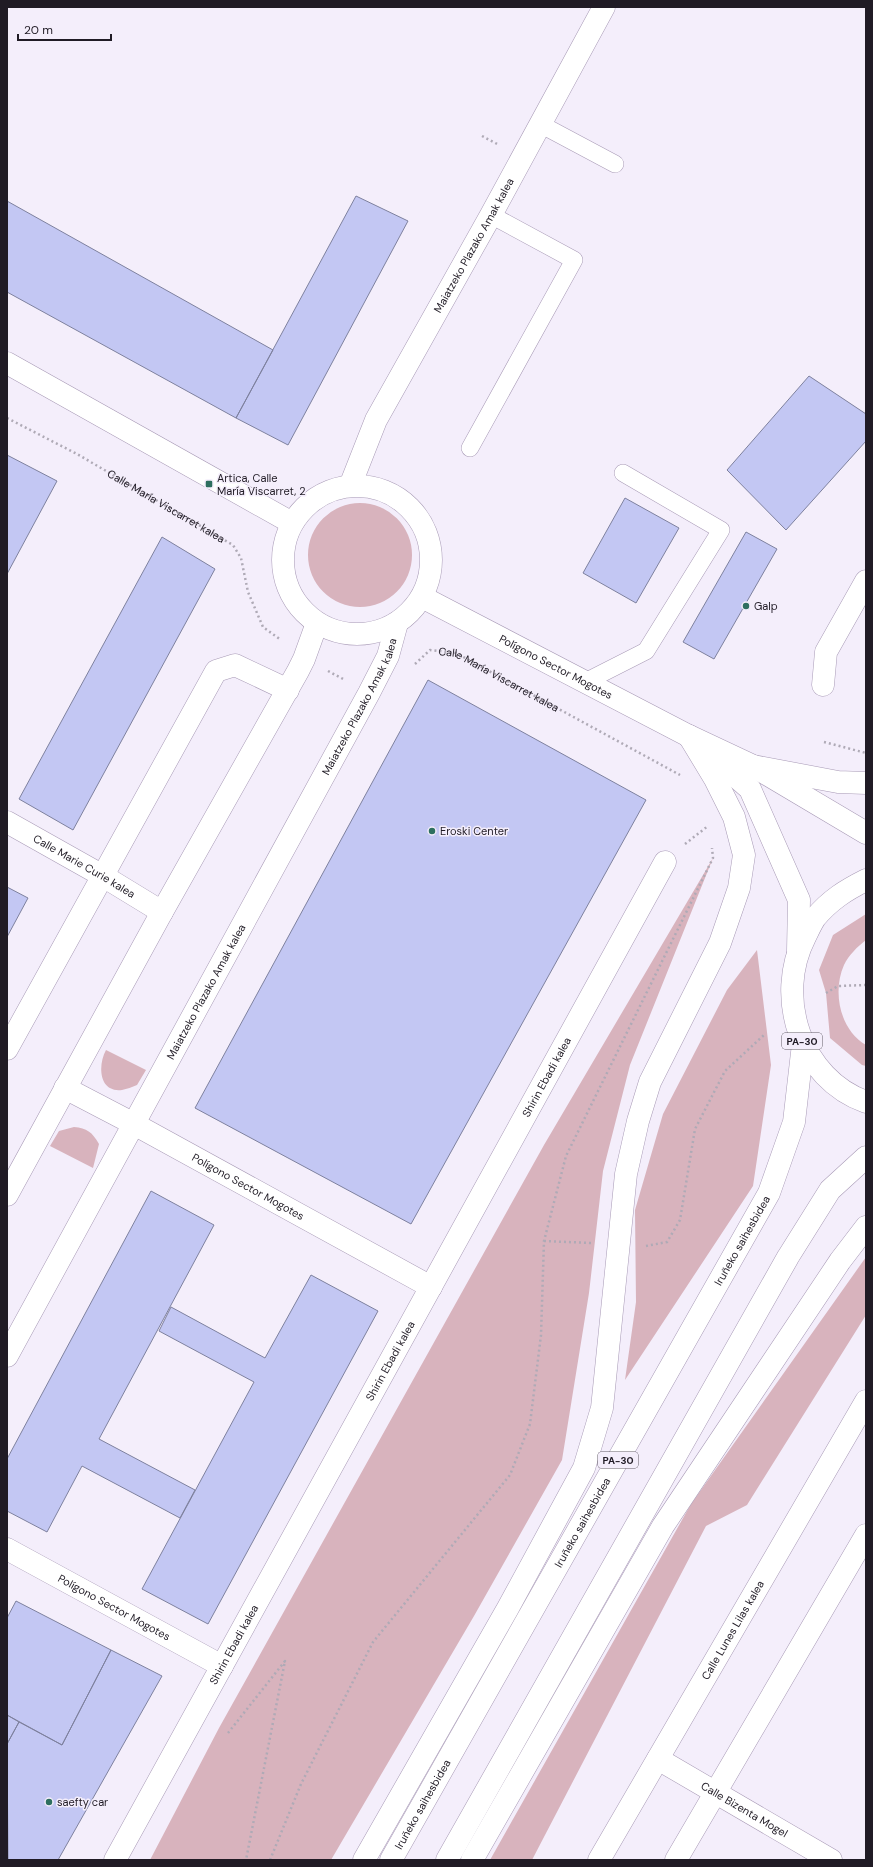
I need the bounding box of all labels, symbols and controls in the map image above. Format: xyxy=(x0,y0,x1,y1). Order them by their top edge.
scale bar xyxy=(18,16,111,42)
text: 20 m xyxy=(24,22,53,38)
street label: Maiatzeko Plazako Amak kalea xyxy=(431,176,517,315)
street label: Calle María Viscarret kalea xyxy=(105,466,228,546)
place label: Artica, Calle María Viscarret, 2 xyxy=(217,471,306,498)
marker: Artica, Calle María Viscarret, 2 xyxy=(204,479,214,489)
place label: Galp xyxy=(754,599,778,613)
marker: Galp xyxy=(741,601,751,611)
street label: Polígono Sector Mogotes xyxy=(497,631,615,702)
street label: Maiatzeko Plazako Amak kalea xyxy=(319,637,400,778)
street label: Calle María Viscarret kalea xyxy=(438,644,561,715)
place label: Eroski Center xyxy=(440,824,508,838)
marker: Eroski Center xyxy=(427,826,437,836)
street label: Calle Marie Curie kalea xyxy=(31,831,138,901)
street label: Maiatzeko Plazako Amak kalea xyxy=(163,922,249,1062)
road number: PA-30 xyxy=(782,1033,822,1049)
street label: Shirin Ebadi kalea xyxy=(519,1035,574,1119)
street label: Polígono Sector Mogotes xyxy=(190,1150,307,1223)
street label: Iruñeko saihesbidea xyxy=(711,1193,773,1288)
street label: Shirin Ebadi kalea xyxy=(362,1318,418,1403)
road number: PA-30 xyxy=(598,1452,638,1468)
street label: Iruñeko saihesbidea xyxy=(551,1475,613,1570)
street label: Polígono Sector Mogotes xyxy=(55,1571,173,1644)
street label: Calle Lunes Lilas kalea xyxy=(698,1578,767,1682)
street label: Shirin Ebadi kalea xyxy=(206,1602,261,1687)
street label: Iruñeko saihesbidea xyxy=(392,1757,454,1852)
street label: Calle Bizenta Mogel xyxy=(698,1779,790,1840)
place label: saefty car xyxy=(57,1795,108,1809)
marker: saefty car xyxy=(44,1797,54,1807)

